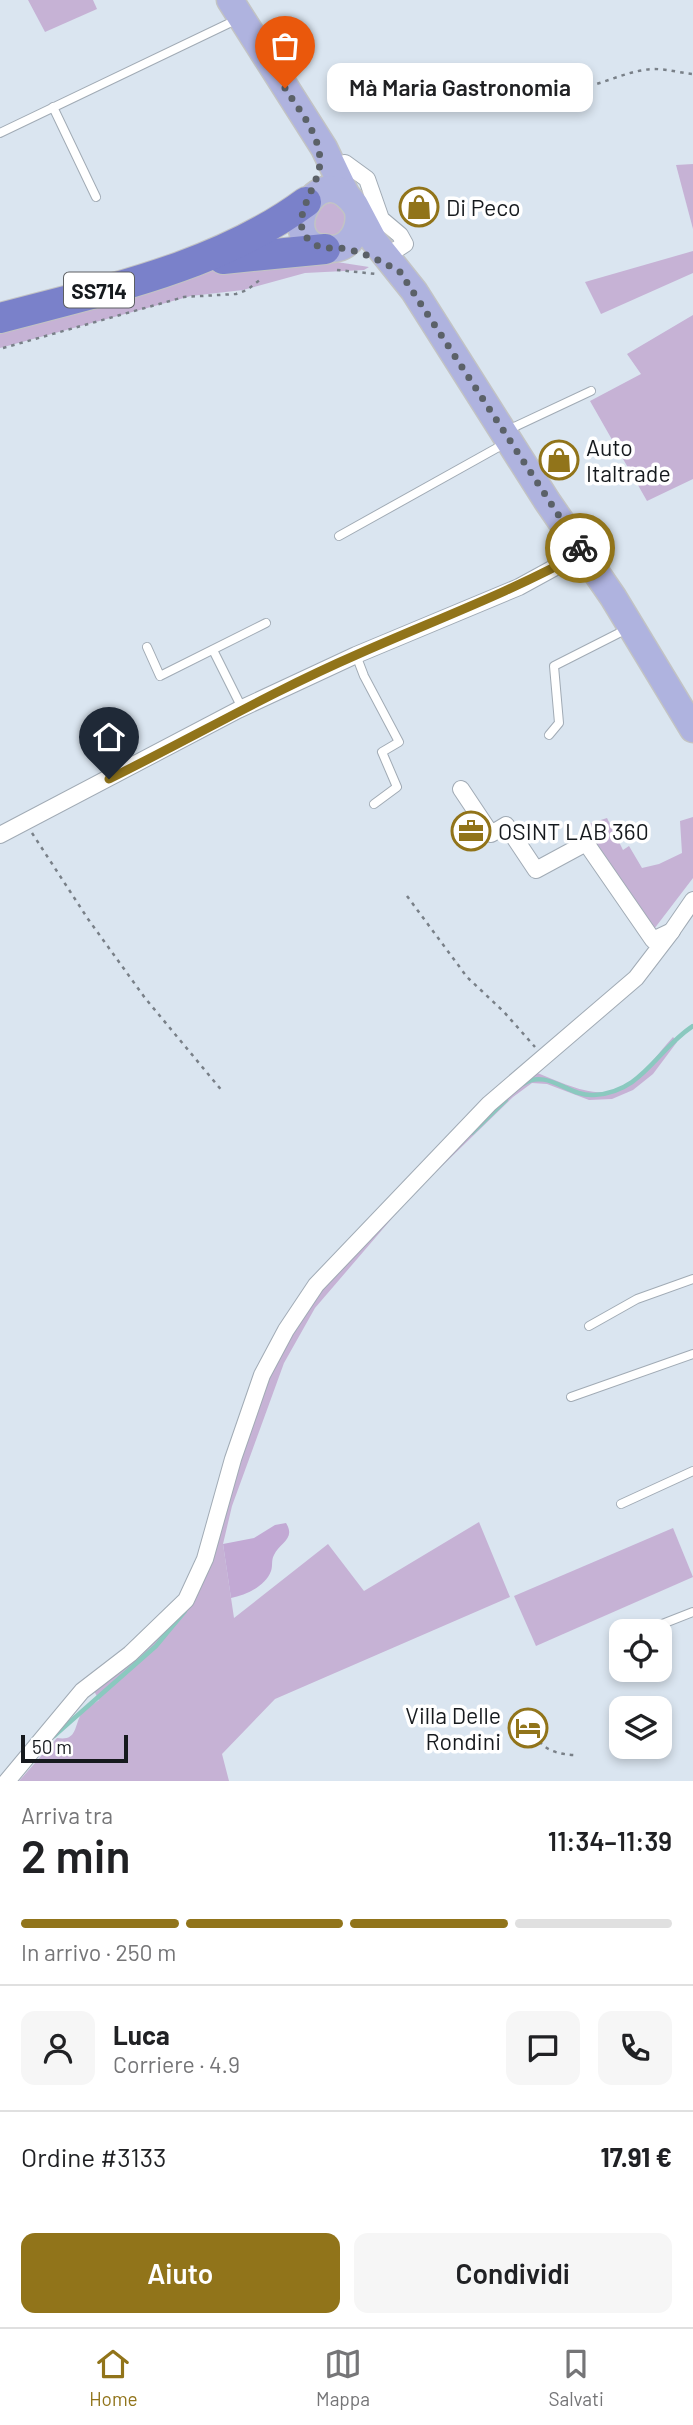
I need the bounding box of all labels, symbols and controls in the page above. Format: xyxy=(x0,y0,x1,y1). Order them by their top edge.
pin xyxy=(255,16,315,88)
icon: bag xyxy=(266,27,304,65)
callout: Mà Maria Gastronomia xyxy=(327,64,593,112)
text: Mà Maria Gastronomia xyxy=(349,73,571,101)
shop icon: Di Peco xyxy=(398,186,440,228)
place label: Di Peco xyxy=(446,193,521,221)
road number: SS714 xyxy=(64,272,134,308)
place label: Auto Italtrade xyxy=(586,433,671,487)
shop icon: Auto Italtrade xyxy=(538,439,580,481)
courier xyxy=(545,513,615,583)
icon: bike xyxy=(561,529,599,567)
pin xyxy=(79,707,139,779)
icon: home xyxy=(90,718,128,756)
office icon: OSINT LAB 360 xyxy=(450,810,492,852)
place label: OSINT LAB 360 xyxy=(498,817,649,845)
map controls xyxy=(609,1619,672,1759)
button: locate xyxy=(609,1619,672,1682)
button: layers xyxy=(609,1696,672,1759)
place label: Villa Delle Rondini xyxy=(405,1701,501,1755)
hotel icon: Villa Delle Rondini xyxy=(507,1707,549,1749)
scale bar xyxy=(21,1732,128,1764)
text: 50 m xyxy=(32,1735,72,1758)
text: Arriva tra xyxy=(21,1801,113,1829)
text: 11:34–11:39 xyxy=(548,1825,672,1856)
text: 2 min xyxy=(21,1827,130,1882)
text: In arrivo · 250 m xyxy=(21,1938,176,1966)
button: person xyxy=(21,2011,95,2085)
button: chat xyxy=(506,2011,580,2085)
button: phone xyxy=(598,2011,672,2085)
text: Luca xyxy=(113,2019,170,2050)
text: Corriere · 4.9 xyxy=(113,2050,240,2078)
text: Ordine #3133 xyxy=(21,2141,166,2172)
text: 17.91 € xyxy=(600,2141,672,2172)
button: Aiuto xyxy=(21,2233,340,2313)
button: Condividi xyxy=(354,2233,672,2313)
tab: Home xyxy=(89,2345,138,2410)
tab: Mappa xyxy=(316,2345,370,2410)
tab: Salvati xyxy=(548,2345,604,2410)

